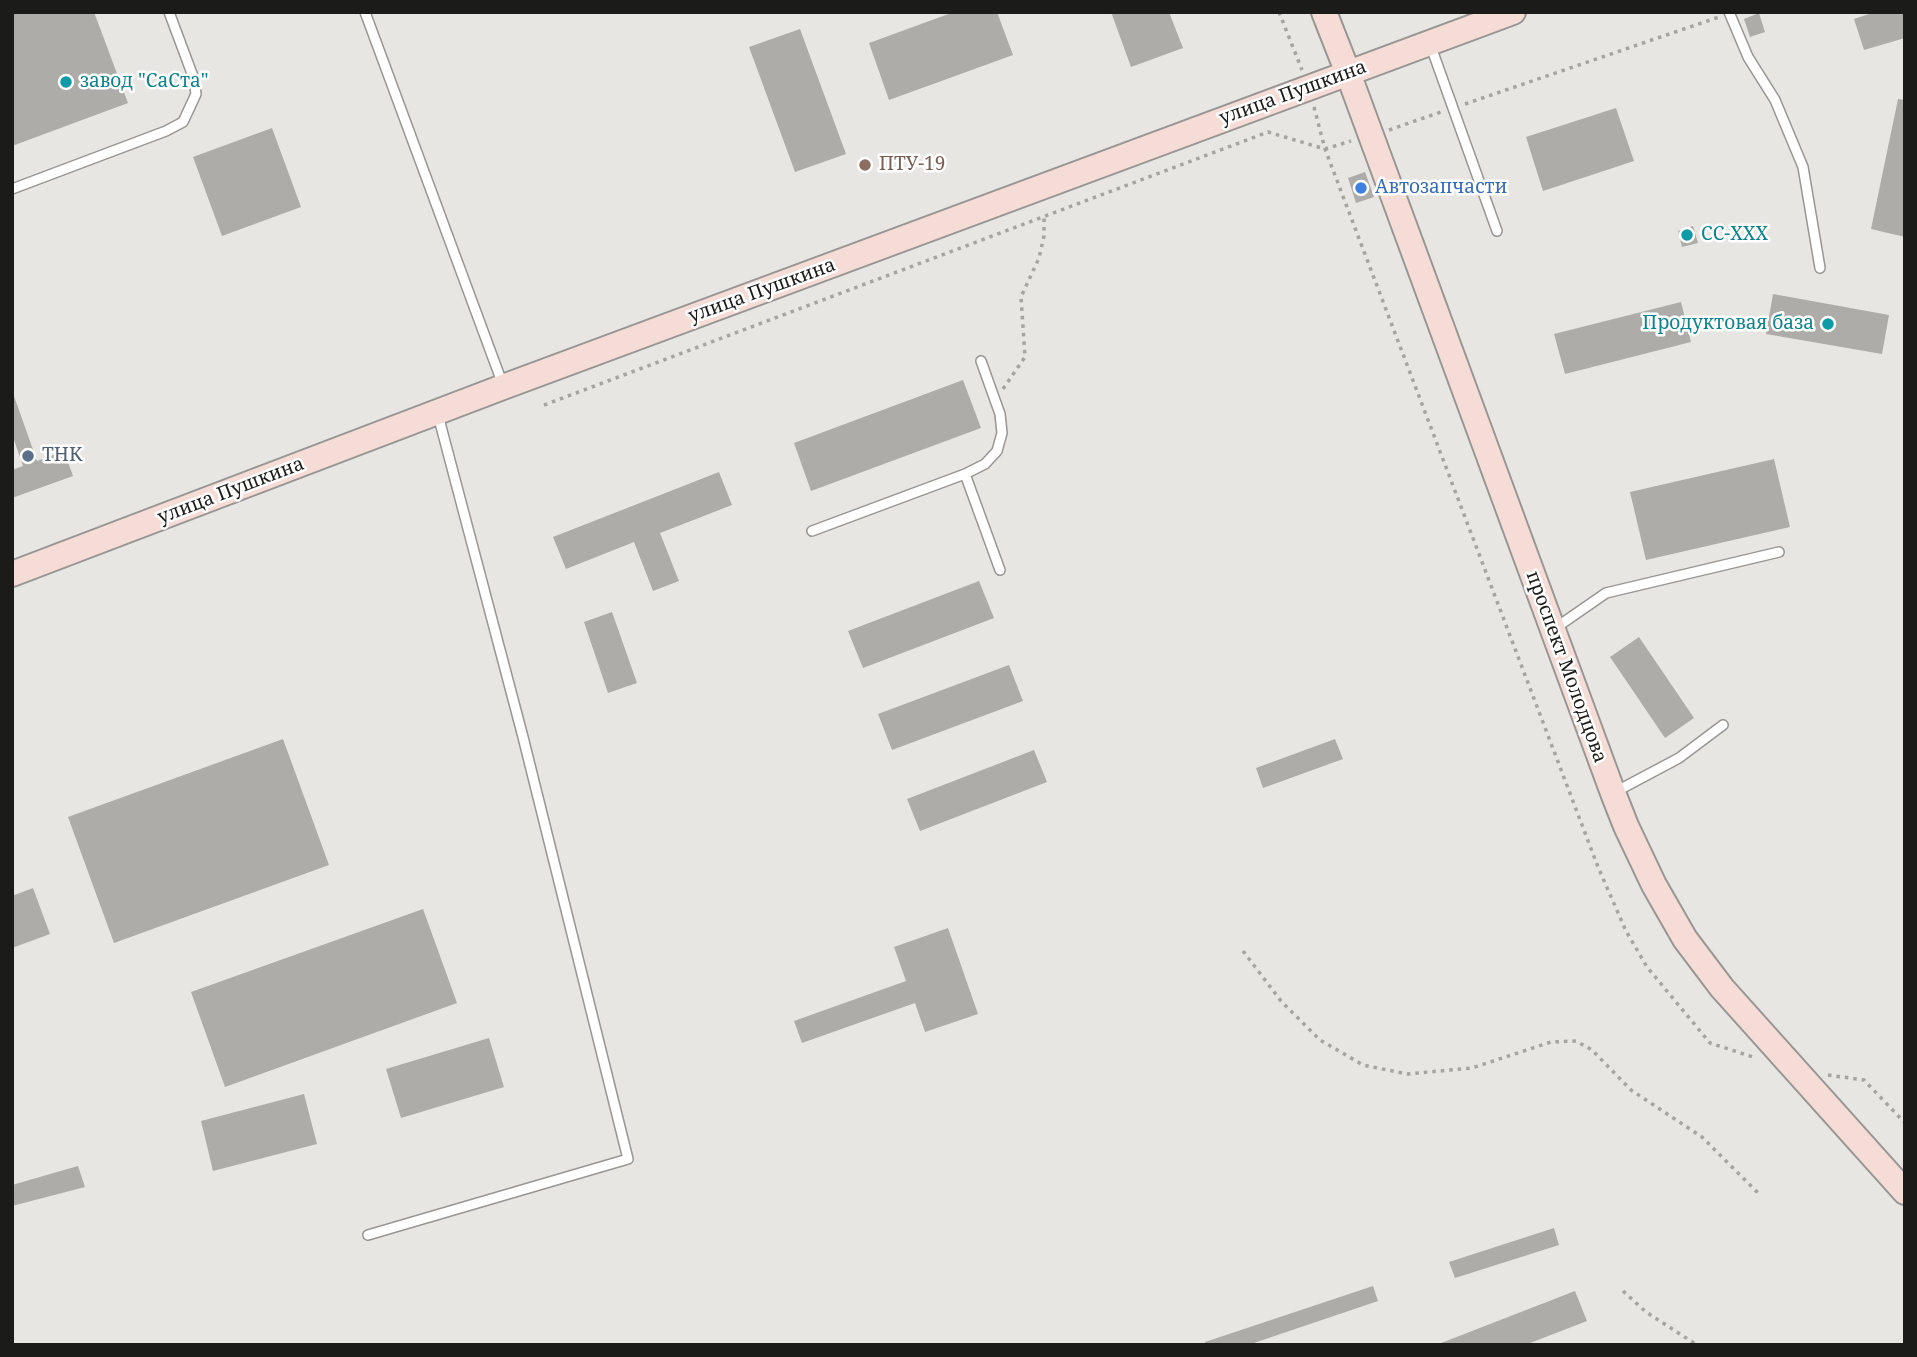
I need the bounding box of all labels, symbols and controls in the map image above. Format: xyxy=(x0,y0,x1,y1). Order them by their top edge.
street label: улица Пушкина xyxy=(1216,56,1370,130)
place label: завод "СаСта" xyxy=(80,71,209,93)
marker: завод "СаСта" xyxy=(58,74,74,90)
place label: ПТУ-19 xyxy=(879,154,945,176)
marker: ПТУ-19 xyxy=(857,157,873,173)
place label: Автозапчасти xyxy=(1375,177,1507,199)
marker: Автозапчасти xyxy=(1353,180,1369,196)
place label: СС-ХХХ xyxy=(1701,224,1768,246)
marker: СС-ХХХ xyxy=(1679,227,1695,243)
street label: улица Пушкина xyxy=(685,254,839,328)
place label: Продуктовая база xyxy=(1642,313,1814,335)
marker: Продуктовая база xyxy=(1820,316,1836,332)
place label: ТНК xyxy=(42,445,82,467)
marker: ТНК xyxy=(20,448,36,464)
street label: улица Пушкина xyxy=(155,453,307,529)
street label: проспект Молодцова xyxy=(1521,568,1611,766)

